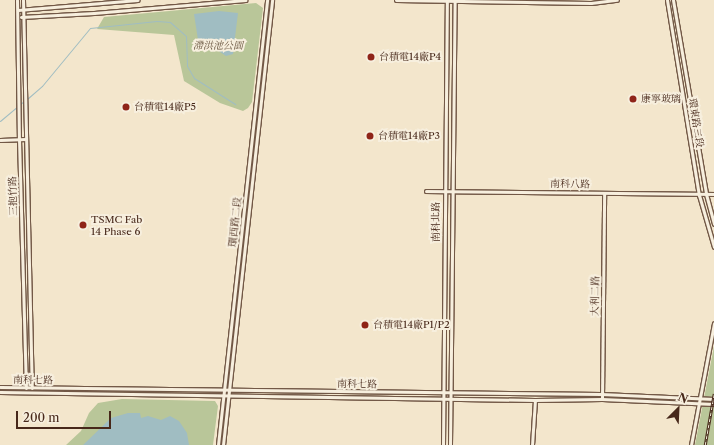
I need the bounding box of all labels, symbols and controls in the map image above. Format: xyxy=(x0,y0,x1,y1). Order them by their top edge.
park label: 滯洪池公園 xyxy=(193,40,243,52)
place label: 台積電14廠P4 xyxy=(379,51,441,63)
marker: 台積電14廠P4 xyxy=(366,52,376,62)
place label: 康寧玻璃 xyxy=(641,93,681,105)
marker: 康寧玻璃 xyxy=(628,94,638,104)
street label: 環東路二段 xyxy=(686,97,706,149)
place label: 台積電14廠P5 xyxy=(134,101,196,113)
marker: 台積電14廠P5 xyxy=(121,102,131,112)
place label: 台積電14廠P3 xyxy=(378,130,440,142)
marker: 台積電14廠P3 xyxy=(365,131,375,141)
street label: 三抱竹路 xyxy=(6,176,20,216)
street label: 南科八路 xyxy=(550,178,590,190)
street label: 環西路二段 xyxy=(226,197,244,247)
street label: 南科北路 xyxy=(430,202,442,242)
place label: TSMC Fab 14 Phase 6 xyxy=(91,213,142,236)
marker: TSMC Fab 14 Phase 6 xyxy=(78,220,88,230)
street label: 大利二路 xyxy=(589,276,601,316)
place label: 台積電14廠P1/P2 xyxy=(373,319,450,331)
marker: 台積電14廠P1/P2 xyxy=(360,320,370,330)
street label: 南科七路 xyxy=(13,374,53,386)
street label: 南科七路 xyxy=(337,378,377,390)
north arrow xyxy=(658,389,698,429)
text: N xyxy=(676,390,690,406)
scale bar xyxy=(18,403,113,429)
text: 200 m xyxy=(23,410,60,425)

